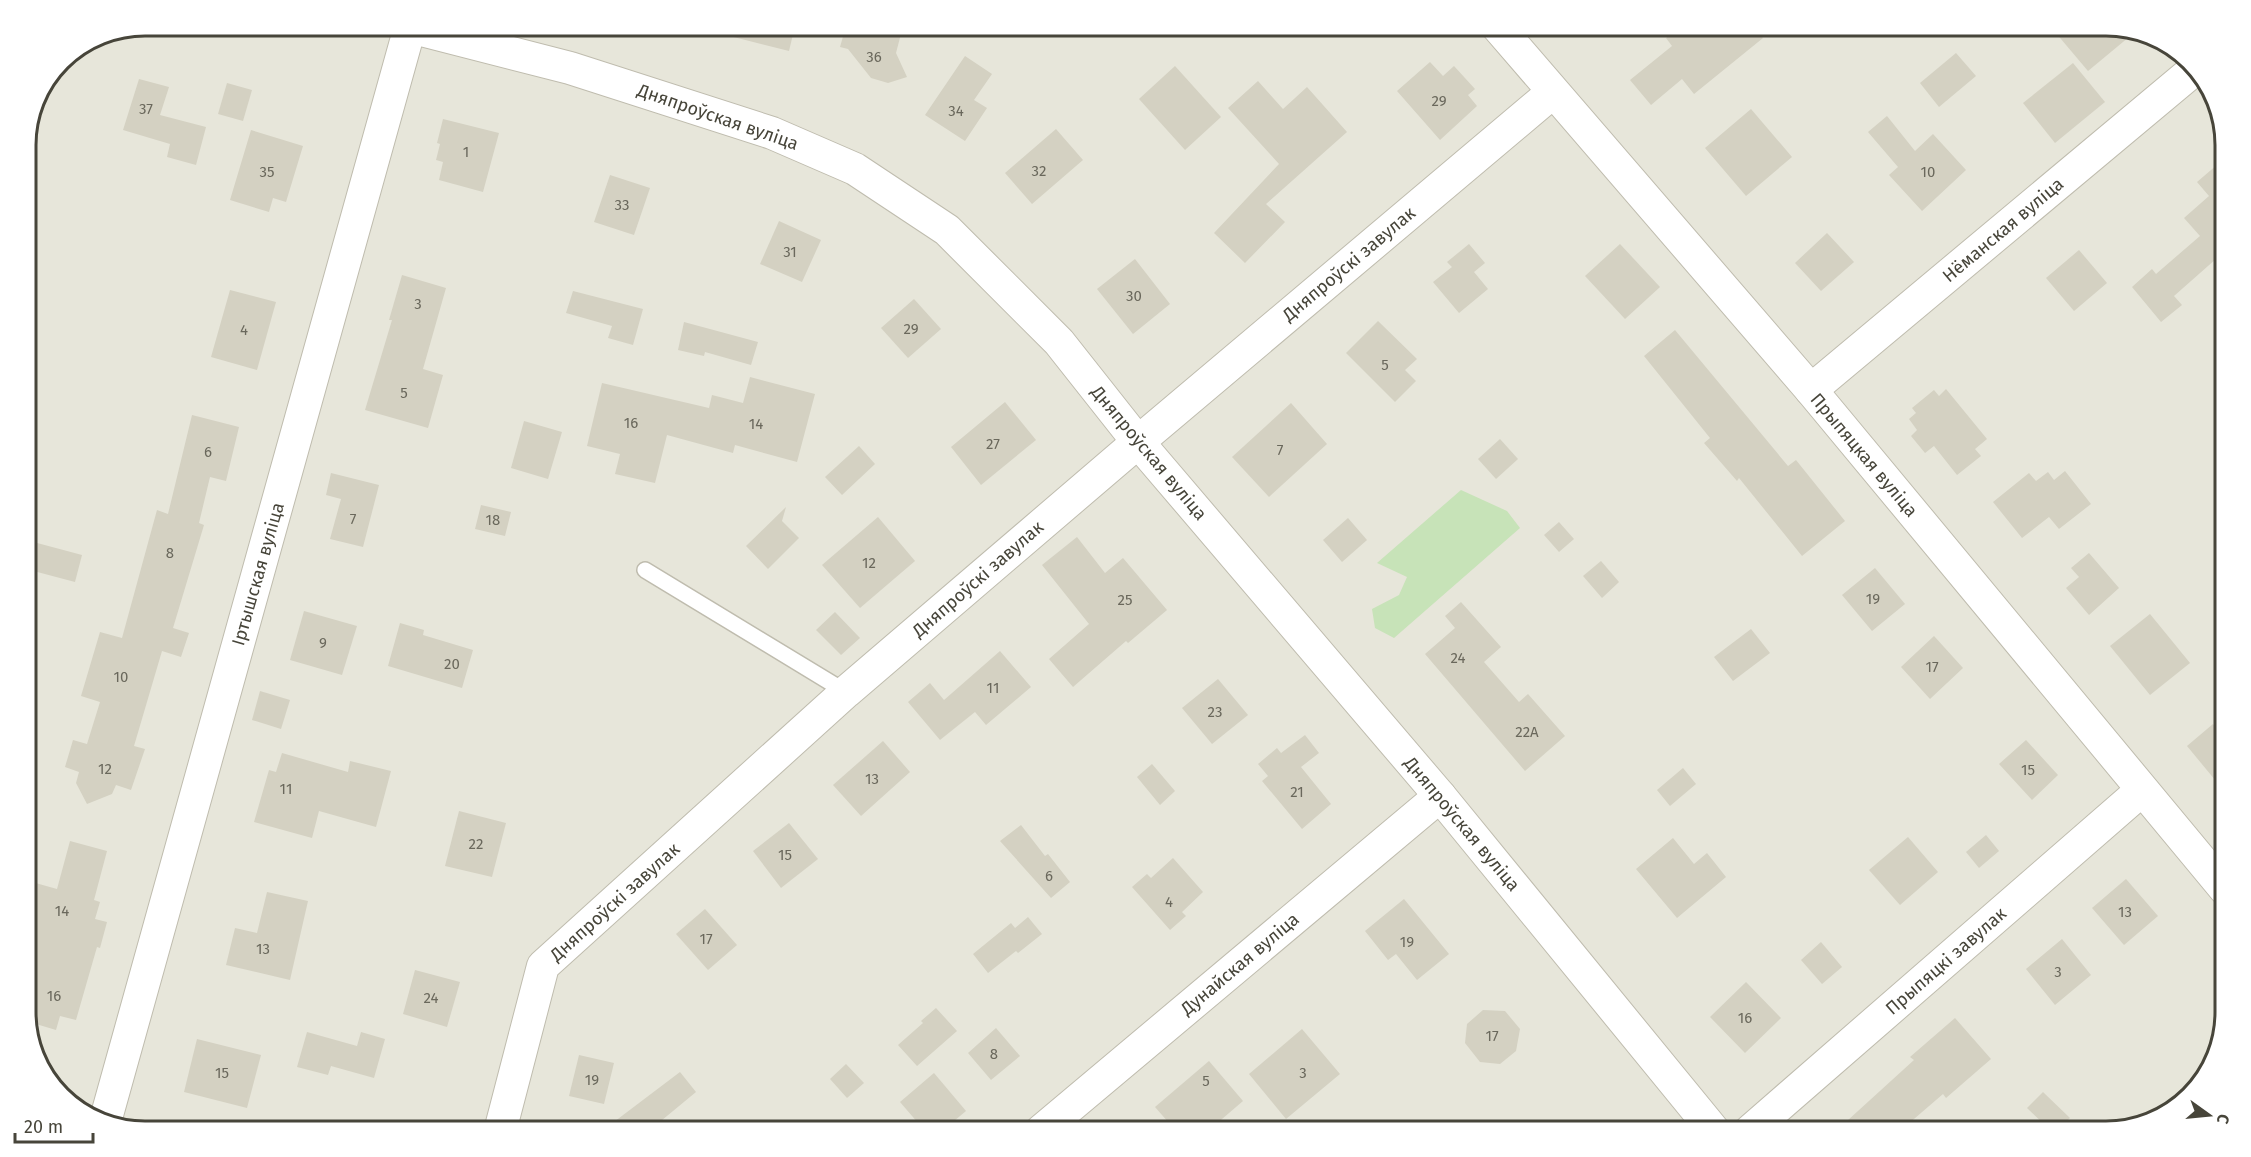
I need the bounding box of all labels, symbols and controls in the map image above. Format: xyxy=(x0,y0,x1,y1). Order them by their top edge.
house number: 36 xyxy=(866,48,882,66)
street label: Дняпроўская вуліца xyxy=(634,79,801,155)
house number: 29 xyxy=(1431,92,1447,110)
house number: 37 xyxy=(139,100,153,118)
house number: 34 xyxy=(948,102,964,120)
house number: 1 xyxy=(463,143,469,161)
house number: 32 xyxy=(1032,162,1046,180)
house number: 35 xyxy=(259,163,275,181)
house number: 10 xyxy=(1921,163,1935,181)
street label: Нёманская вуліца xyxy=(1938,173,2068,287)
house number: 33 xyxy=(615,196,629,214)
street label: Дняпроўскі завулак xyxy=(1277,202,1420,327)
house number: 31 xyxy=(783,243,797,261)
house number: 30 xyxy=(1126,287,1142,305)
house number: 3 xyxy=(414,295,422,313)
house number: 29 xyxy=(903,320,919,338)
house number: 4 xyxy=(240,321,248,339)
house number: 5 xyxy=(1381,356,1389,374)
street label: Дняпроўская вуліца xyxy=(1086,381,1212,525)
house number: 5 xyxy=(400,384,408,402)
street label: Прыпяцкая вуліца xyxy=(1806,389,1922,521)
house number: 16 xyxy=(624,414,638,432)
house number: 14 xyxy=(749,415,763,433)
house number: 27 xyxy=(986,435,1000,453)
house number: 7 xyxy=(1277,441,1284,459)
house number: 6 xyxy=(204,443,212,461)
street label: Іртышская вуліца xyxy=(227,500,289,648)
house number: 7 xyxy=(350,510,357,528)
house number: 18 xyxy=(486,511,500,529)
street label: Дняпроўскі завулак xyxy=(907,516,1049,643)
house number: 8 xyxy=(166,544,174,562)
house number: 12 xyxy=(862,554,876,572)
house number: 19 xyxy=(1866,590,1880,608)
house number: 25 xyxy=(1118,591,1132,609)
house number: 9 xyxy=(319,634,327,652)
house number: 24 xyxy=(1450,649,1466,667)
house number: 20 xyxy=(444,655,460,673)
house number: 17 xyxy=(1925,658,1939,676)
house number: 10 xyxy=(114,668,128,686)
house number: 11 xyxy=(987,679,999,697)
house number: 23 xyxy=(1208,703,1222,721)
house number: 22А xyxy=(1515,723,1539,741)
street label: Дняпроўская вуліца xyxy=(1399,752,1525,896)
house number: 12 xyxy=(98,760,112,778)
house number: 15 xyxy=(2021,761,2035,779)
house number: 13 xyxy=(865,770,879,788)
house number: 11 xyxy=(280,780,292,798)
house number: 21 xyxy=(1290,783,1304,801)
house number: 22 xyxy=(469,835,483,853)
street label: Дняпроўскі завулак xyxy=(545,838,685,967)
house number: 15 xyxy=(778,846,792,864)
house number: 6 xyxy=(1045,867,1053,885)
house number: 4 xyxy=(1165,893,1173,911)
house number: 14 xyxy=(55,902,69,920)
street label: Прыпяцкі завулак xyxy=(1881,902,2011,1019)
house number: 13 xyxy=(2118,903,2132,921)
street label: Дунайская вуліца xyxy=(1176,908,1304,1020)
house number: 17 xyxy=(699,930,713,948)
house number: 19 xyxy=(1400,933,1414,951)
house number: 13 xyxy=(256,940,270,958)
house number: 3 xyxy=(2054,963,2062,981)
house number: 16 xyxy=(47,987,61,1005)
house number: 24 xyxy=(423,989,439,1007)
house number: 16 xyxy=(1738,1009,1752,1027)
house number: 17 xyxy=(1485,1027,1499,1045)
house number: 8 xyxy=(990,1045,998,1063)
house number: 15 xyxy=(215,1064,229,1082)
house number: 3 xyxy=(1299,1064,1307,1082)
house number: 19 xyxy=(585,1071,599,1089)
house number: 5 xyxy=(1202,1072,1210,1090)
north arrow xyxy=(2179,1085,2239,1145)
scale bar xyxy=(15,1106,93,1144)
text: С xyxy=(2212,1112,2233,1126)
text: 20 m xyxy=(24,1116,63,1138)

